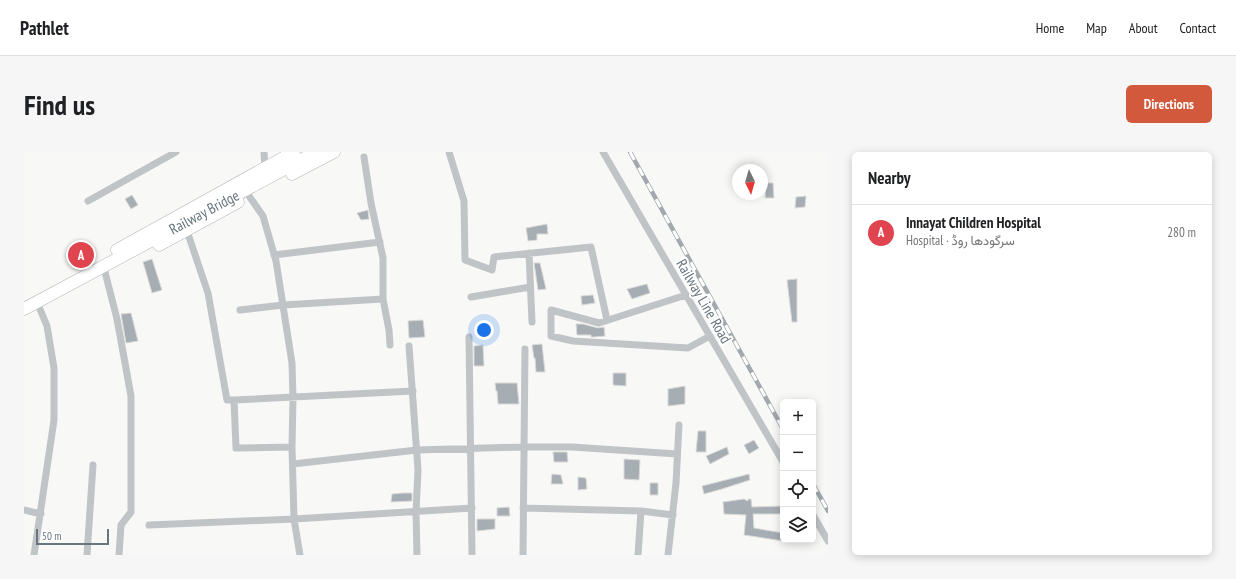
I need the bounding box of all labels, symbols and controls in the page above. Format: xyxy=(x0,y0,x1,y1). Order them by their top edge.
text: Pathlet xyxy=(20,16,69,40)
text: Home xyxy=(1036,19,1064,37)
text: Map xyxy=(1086,19,1107,37)
text: About xyxy=(1129,19,1158,37)
text: Contact xyxy=(1180,19,1216,37)
button: Directions xyxy=(1126,85,1212,123)
text: Find us xyxy=(24,86,95,123)
north arrow xyxy=(732,164,768,200)
text: Nearby xyxy=(868,167,911,189)
street label: Railway Bridge xyxy=(166,186,242,238)
text: Innayat Children Hospital xyxy=(906,213,1041,232)
text: A xyxy=(878,224,884,241)
text: 280 m xyxy=(1167,224,1196,241)
text: Hospital · سرگودھا روڈ xyxy=(906,232,1015,249)
pin: A xyxy=(68,240,94,270)
street label: Railway Line Road xyxy=(672,255,736,347)
your location xyxy=(474,320,494,340)
map controls xyxy=(780,399,816,543)
button: + xyxy=(780,399,816,435)
button: − xyxy=(780,435,816,471)
button: locate xyxy=(780,471,816,507)
button: layers xyxy=(780,507,816,543)
scale bar xyxy=(36,527,109,546)
text: 50 m xyxy=(42,529,61,543)

